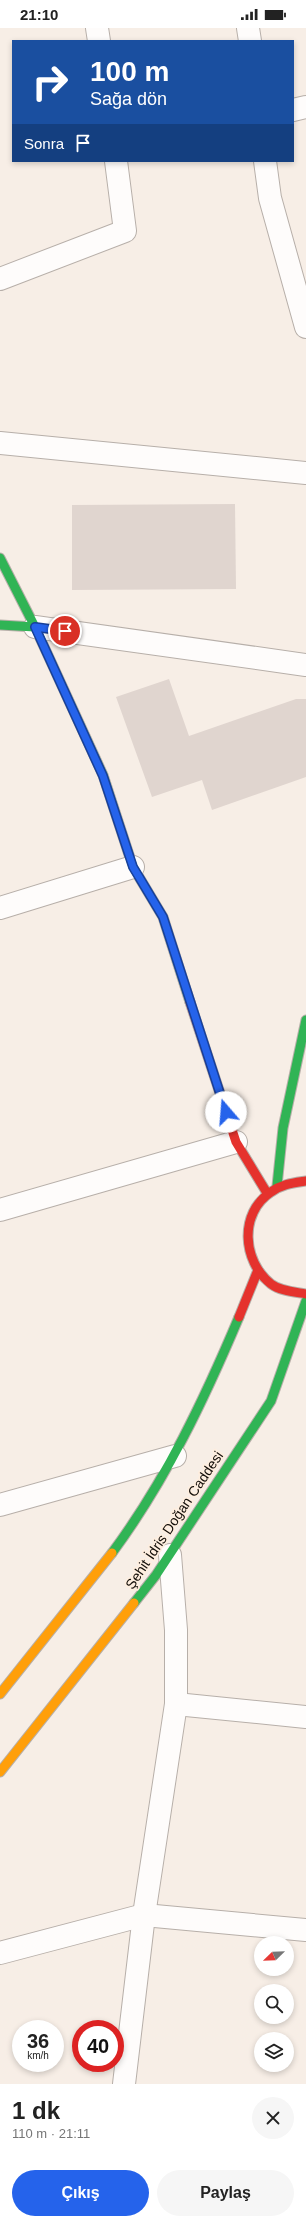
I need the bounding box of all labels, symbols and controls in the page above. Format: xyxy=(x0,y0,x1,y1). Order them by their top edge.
text: 21:10 xyxy=(20,6,58,23)
icon: right xyxy=(24,56,76,108)
text: 100 m xyxy=(90,56,169,87)
text: Sağa dön xyxy=(90,89,167,109)
icon: arrive xyxy=(72,132,94,154)
text: Sonra xyxy=(24,135,64,152)
pin xyxy=(48,614,82,648)
icon: arrive xyxy=(54,620,76,642)
position arrow xyxy=(205,1091,247,1133)
street label: Şehit İdris Doğan Caddesi xyxy=(121,1448,226,1592)
north arrow xyxy=(254,1936,294,1976)
map controls xyxy=(254,1936,294,2072)
button: search xyxy=(254,1984,294,2024)
speed limit sign: 40 xyxy=(72,2020,124,2072)
text: 36 xyxy=(27,2030,49,2052)
button: layers xyxy=(254,2032,294,2072)
text: km/h xyxy=(27,2050,49,2061)
text: 1 dk xyxy=(12,2097,60,2124)
button: close xyxy=(252,2097,294,2139)
text: 110 m · 21:11 xyxy=(12,2126,90,2141)
button: Çıkış xyxy=(12,2170,149,2216)
button: Paylaş xyxy=(157,2170,294,2216)

